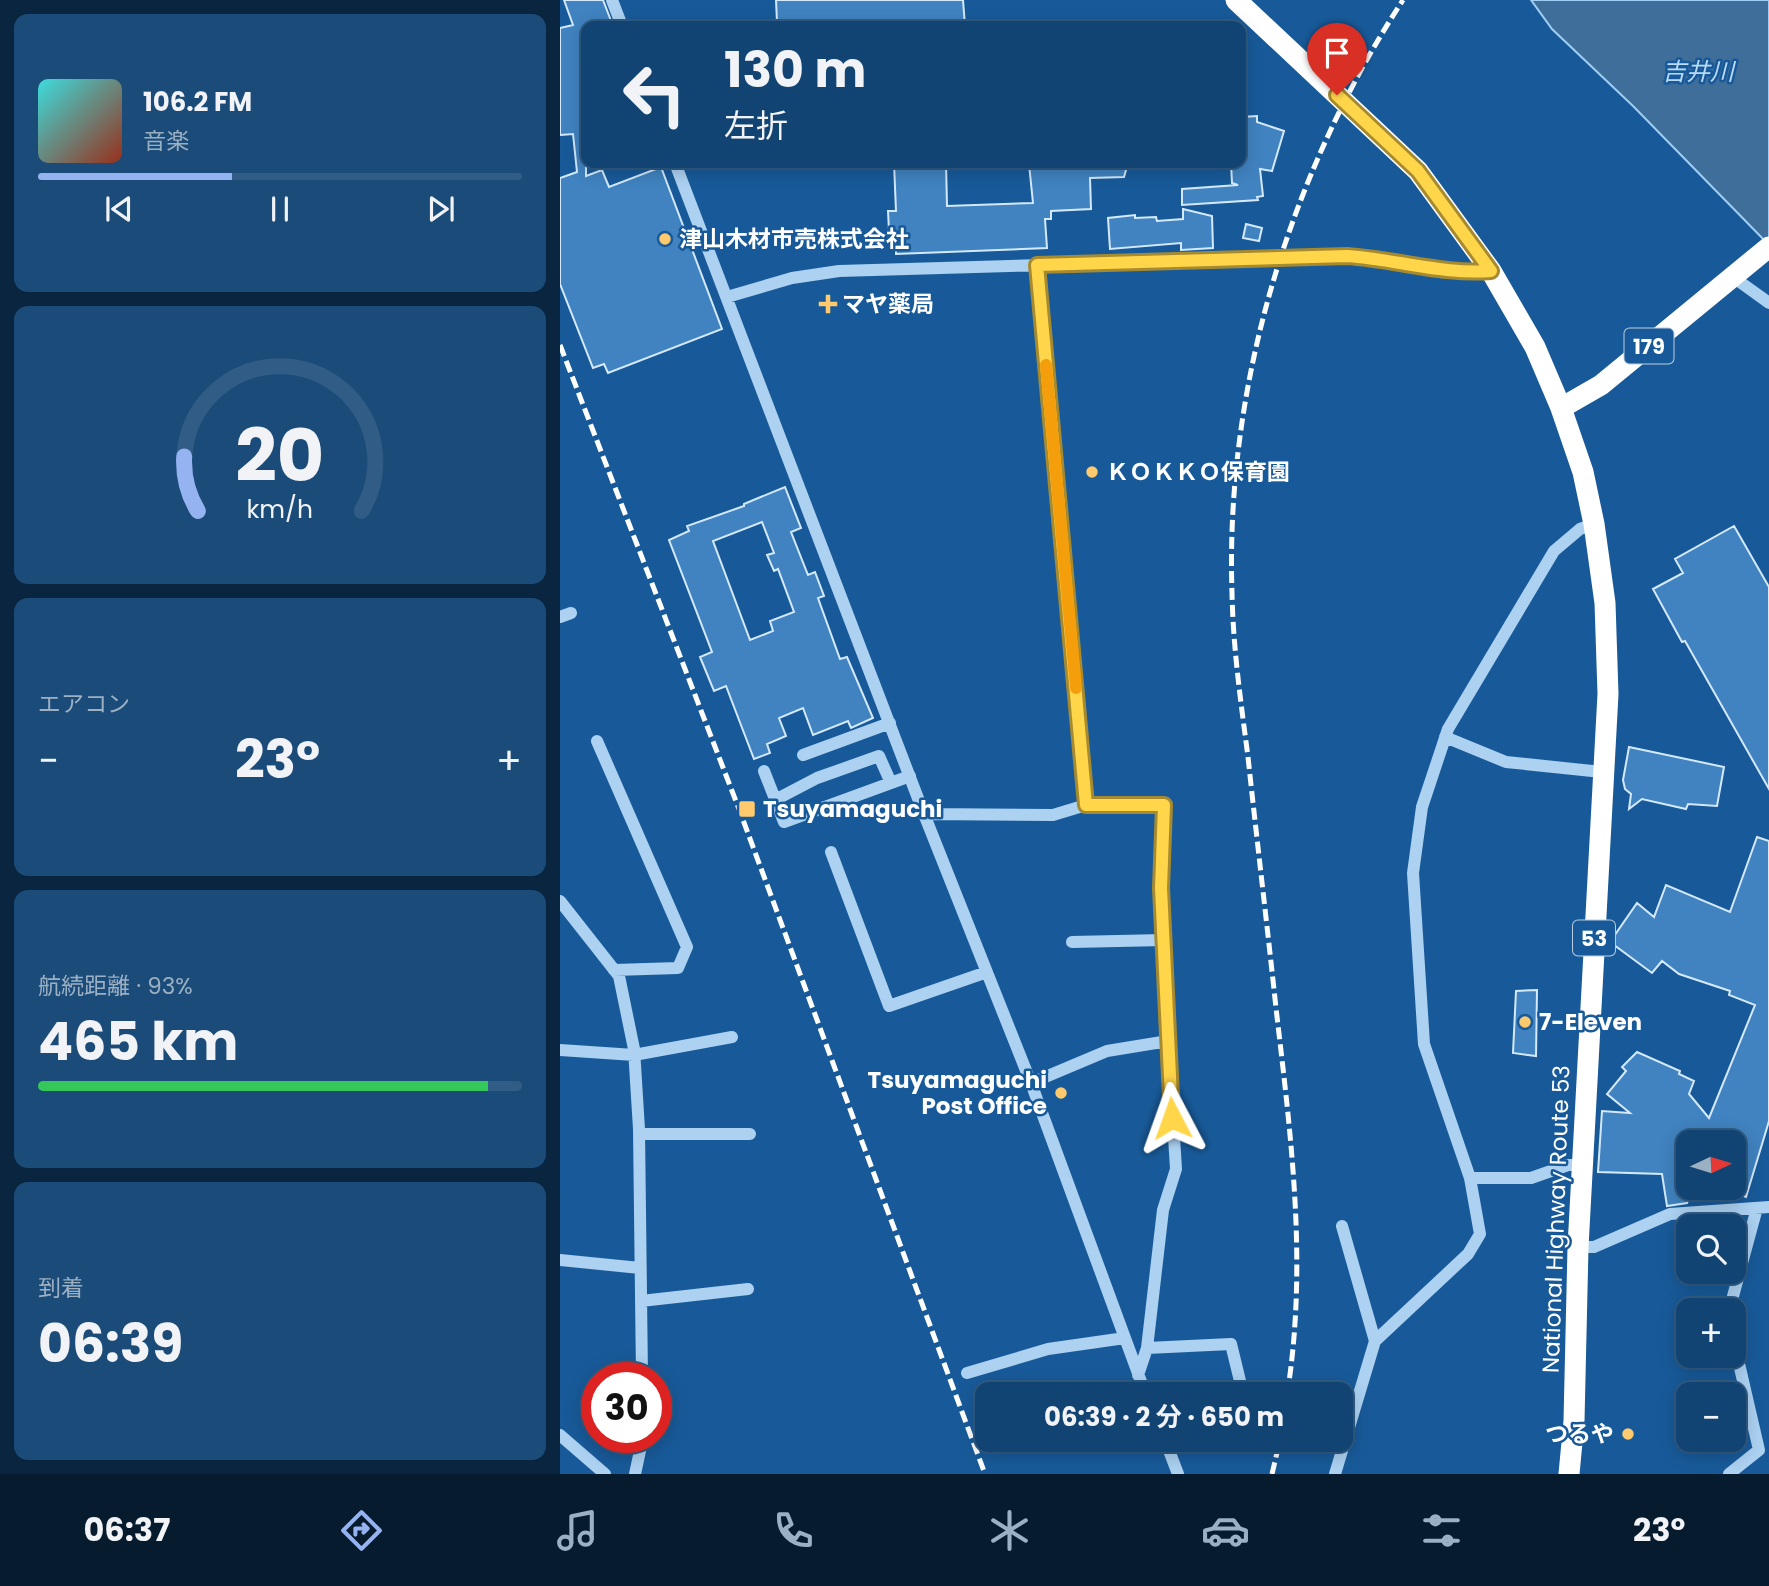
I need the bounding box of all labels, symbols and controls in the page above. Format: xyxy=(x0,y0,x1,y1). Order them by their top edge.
pin xyxy=(1307,23,1367,95)
icon: arrive xyxy=(1318,34,1356,72)
text: 130 m xyxy=(724,36,866,104)
icon: left xyxy=(609,49,700,140)
water label: 吉井川 xyxy=(1662,55,1737,88)
text: 106.2 FM xyxy=(143,84,252,120)
text: 左折 xyxy=(724,103,788,148)
text: 音楽 xyxy=(143,125,189,157)
icon: previous xyxy=(100,190,138,228)
icon: pause xyxy=(261,190,299,228)
icon: next xyxy=(422,190,460,228)
place label: 津山木材市売株式会社 xyxy=(679,223,909,255)
marker: 津山木材市売株式会社 xyxy=(657,231,673,247)
place label: マヤ薬局 xyxy=(842,288,934,320)
marker: マヤ薬局 xyxy=(820,296,836,312)
road number: 179 xyxy=(1624,328,1674,364)
text: 20 xyxy=(235,405,325,506)
place label: ＫＯＫＫＯ保育園 xyxy=(1106,456,1290,488)
marker: ＫＯＫＫＯ保育園 xyxy=(1084,464,1100,480)
text: km/h xyxy=(247,492,313,527)
text: エアコン xyxy=(38,688,130,720)
text: 23° xyxy=(235,723,320,796)
text: − xyxy=(38,734,59,787)
text: + xyxy=(496,734,522,787)
place label: Tsuyamaguchi xyxy=(763,793,942,825)
marker: Tsuyamaguchi xyxy=(737,799,757,819)
road number: 53 xyxy=(1573,920,1615,956)
text: 航続距離 · 93% xyxy=(38,970,193,1002)
text: 465 km xyxy=(38,1005,238,1078)
place label: 7-Eleven xyxy=(1539,1006,1642,1038)
marker: 7-Eleven xyxy=(1517,1014,1533,1030)
place label: Tsuyamaguchi Post Office xyxy=(868,1064,1047,1122)
street label: National Highway Route 53 xyxy=(1535,1065,1577,1373)
position arrow xyxy=(1135,1081,1209,1155)
marker: Tsuyamaguchi Post Office xyxy=(1053,1085,1069,1101)
north arrow xyxy=(1676,1130,1746,1200)
map controls xyxy=(1676,1130,1746,1452)
button: search xyxy=(1676,1214,1746,1284)
text: 到着 xyxy=(38,1272,84,1304)
button: + xyxy=(1676,1298,1746,1368)
text: 06:39 xyxy=(38,1307,183,1380)
speed limit sign: 30 xyxy=(581,1362,672,1453)
button: − xyxy=(1676,1382,1746,1452)
text: 06:39 · 2 分 · 650 m xyxy=(1044,1399,1284,1435)
place label: つるや xyxy=(1545,1418,1614,1450)
marker: つるや xyxy=(1620,1426,1636,1442)
icon: directions xyxy=(337,1506,386,1555)
icon: music xyxy=(553,1506,602,1555)
icon: phone xyxy=(769,1506,818,1555)
icon: climate xyxy=(985,1506,1034,1555)
icon: car xyxy=(1201,1506,1250,1555)
icon: filters xyxy=(1417,1506,1466,1555)
text: 06:37 xyxy=(83,1507,170,1552)
text: 23° xyxy=(1633,1507,1685,1552)

